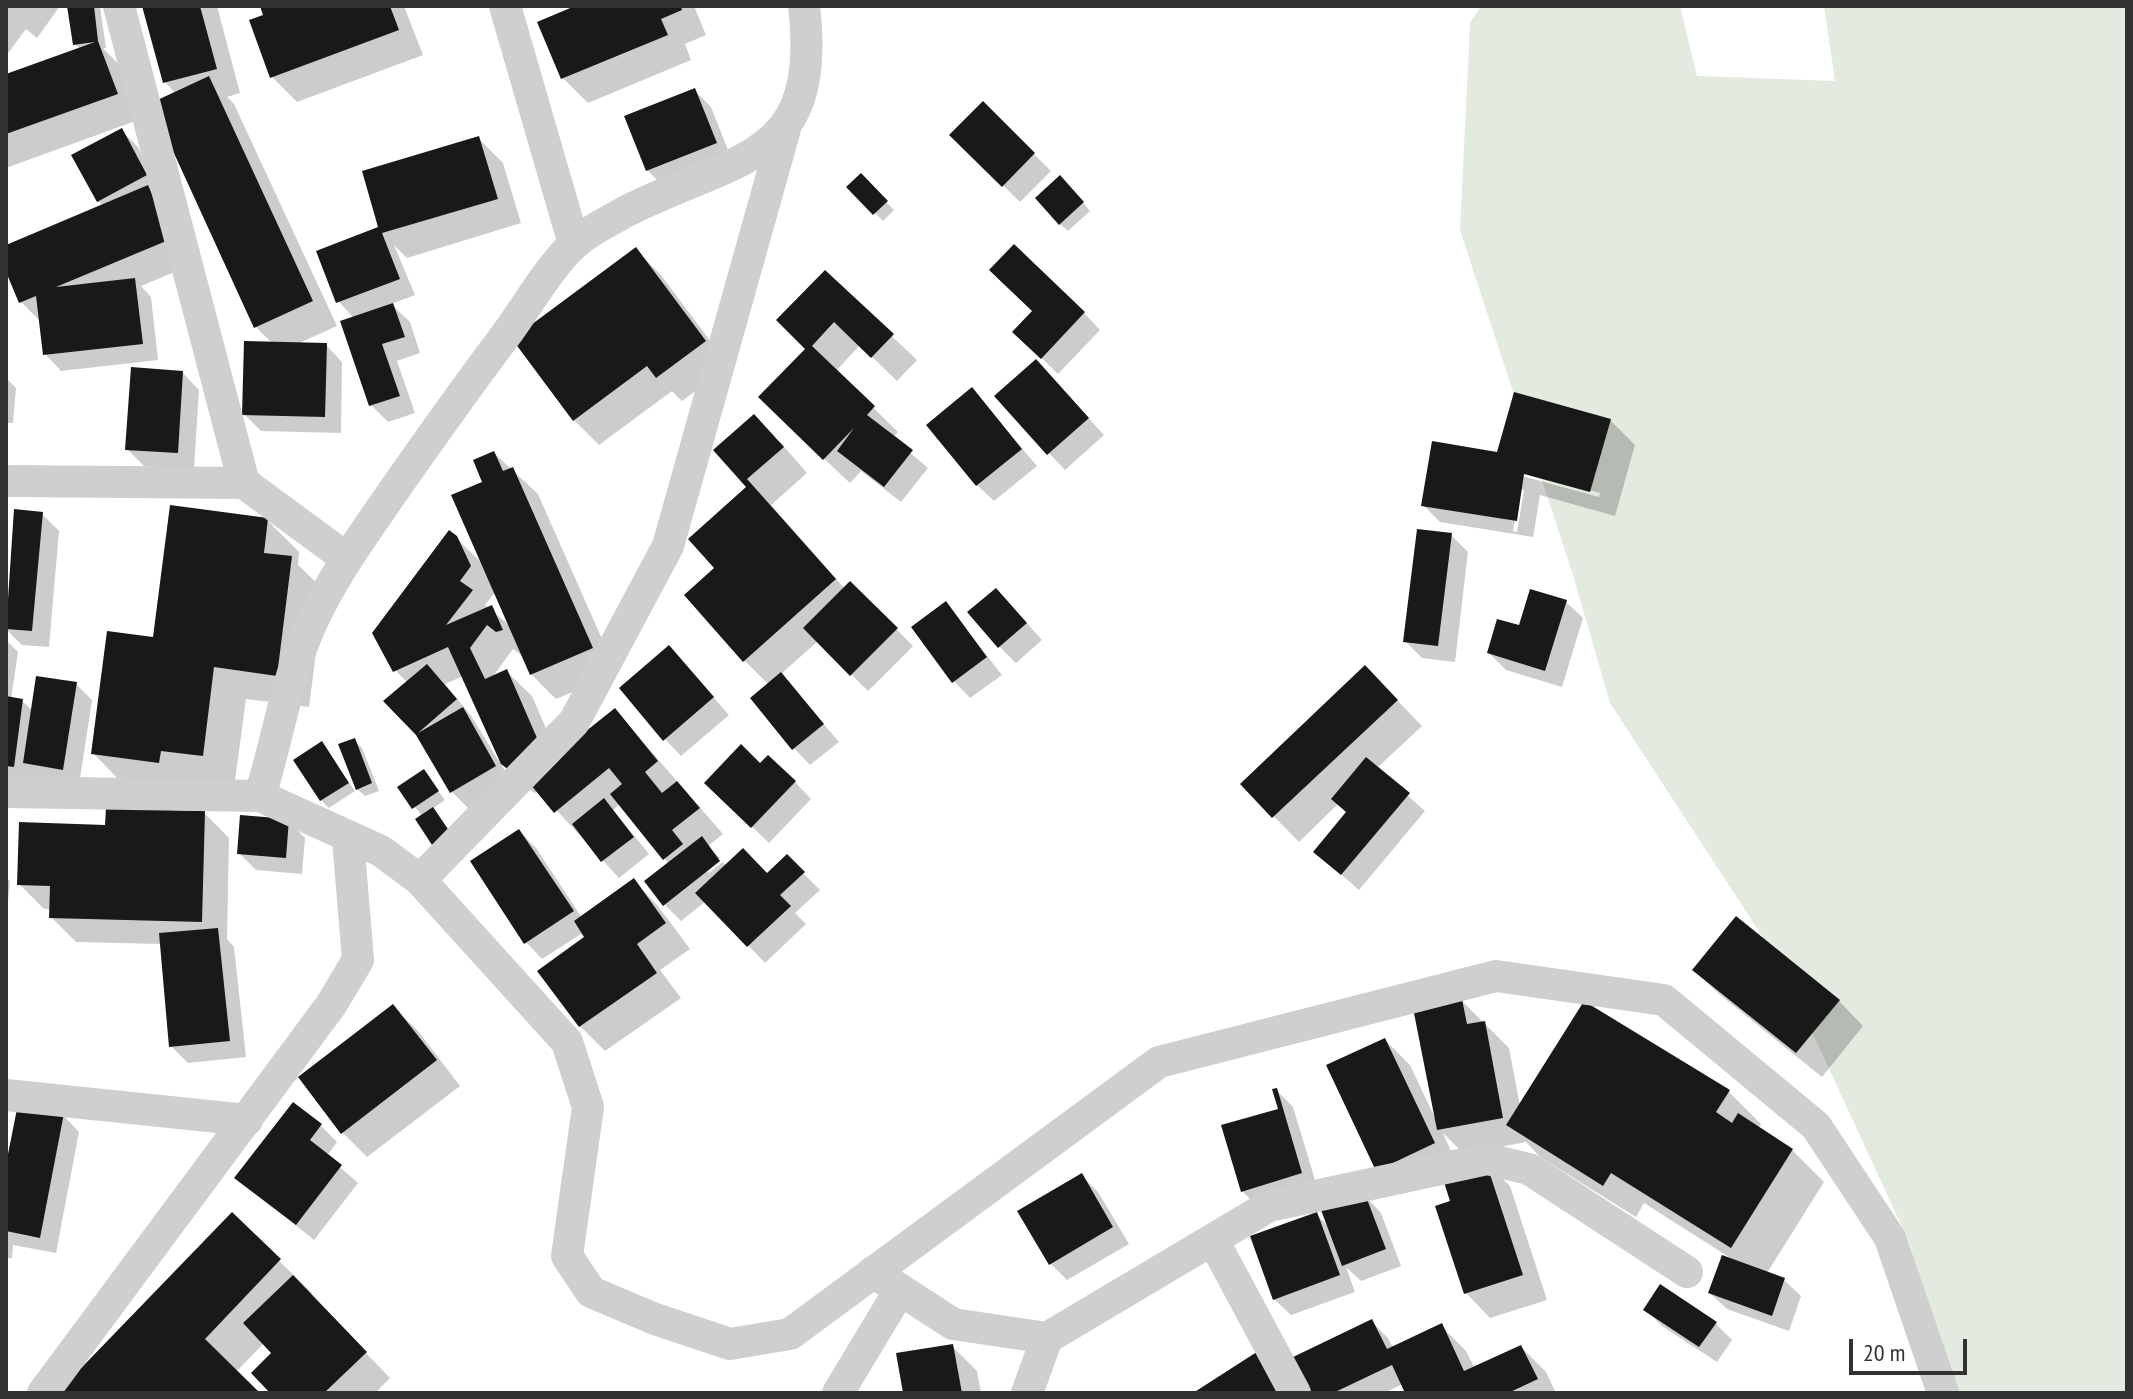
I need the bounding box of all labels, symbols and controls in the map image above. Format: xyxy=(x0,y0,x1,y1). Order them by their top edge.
scale bar xyxy=(1853,1323,1971,1373)
text: 20 m xyxy=(1863,1337,1905,1368)

